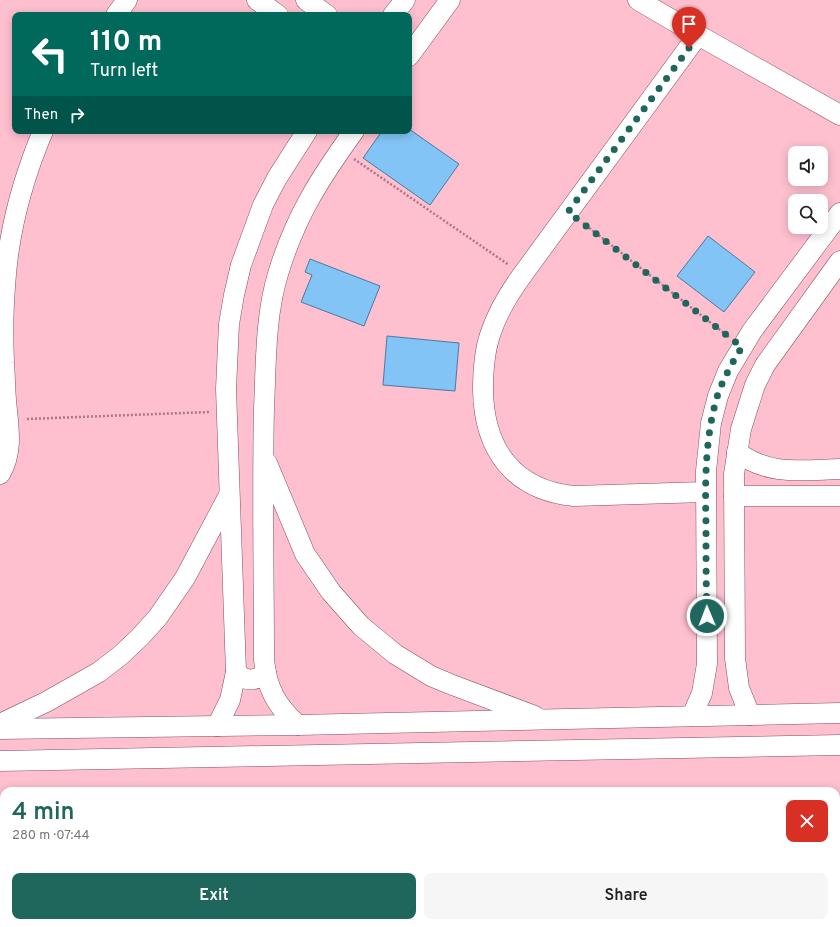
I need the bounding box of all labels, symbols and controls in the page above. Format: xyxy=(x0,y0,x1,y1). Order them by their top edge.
pin xyxy=(672,7.0,706,48)
icon: arrive xyxy=(678,13,700,35)
text: 110 m xyxy=(90,25,162,61)
icon: left xyxy=(24,28,76,80)
text: Turn left xyxy=(90,60,158,83)
icon: right xyxy=(66,104,88,126)
text: Then xyxy=(24,106,58,125)
map controls xyxy=(788,146,828,234)
button: sound xyxy=(788,146,828,186)
button: search xyxy=(788,194,828,234)
position arrow xyxy=(686,595,728,637)
text: 4 min xyxy=(12,798,74,828)
button: close xyxy=(786,800,828,842)
text: 280 m · 07:44 xyxy=(12,828,90,844)
button: Exit xyxy=(12,873,416,919)
button: Share xyxy=(424,873,828,919)

